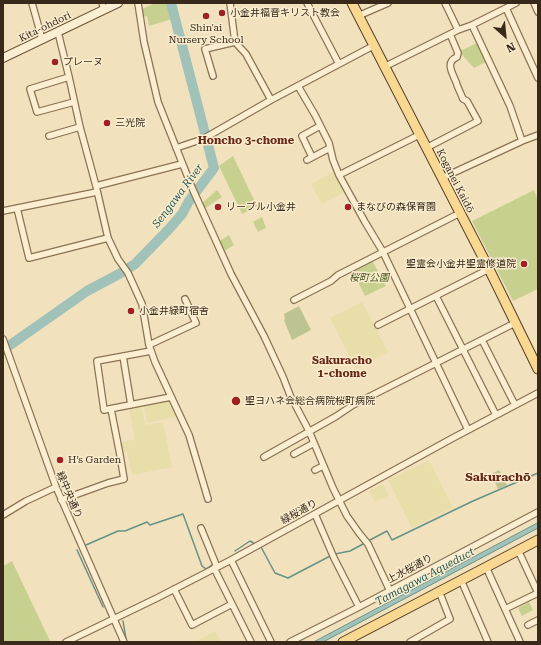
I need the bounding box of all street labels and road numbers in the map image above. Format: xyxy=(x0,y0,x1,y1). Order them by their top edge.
street label: Kita-ohdori xyxy=(17,9,73,45)
street label: Koganei Kaidō xyxy=(434,147,476,215)
street label: 緑中央通り xyxy=(54,470,84,520)
street label: 緑桜通り xyxy=(279,497,319,527)
street label: 上水桜通り xyxy=(385,552,435,586)

